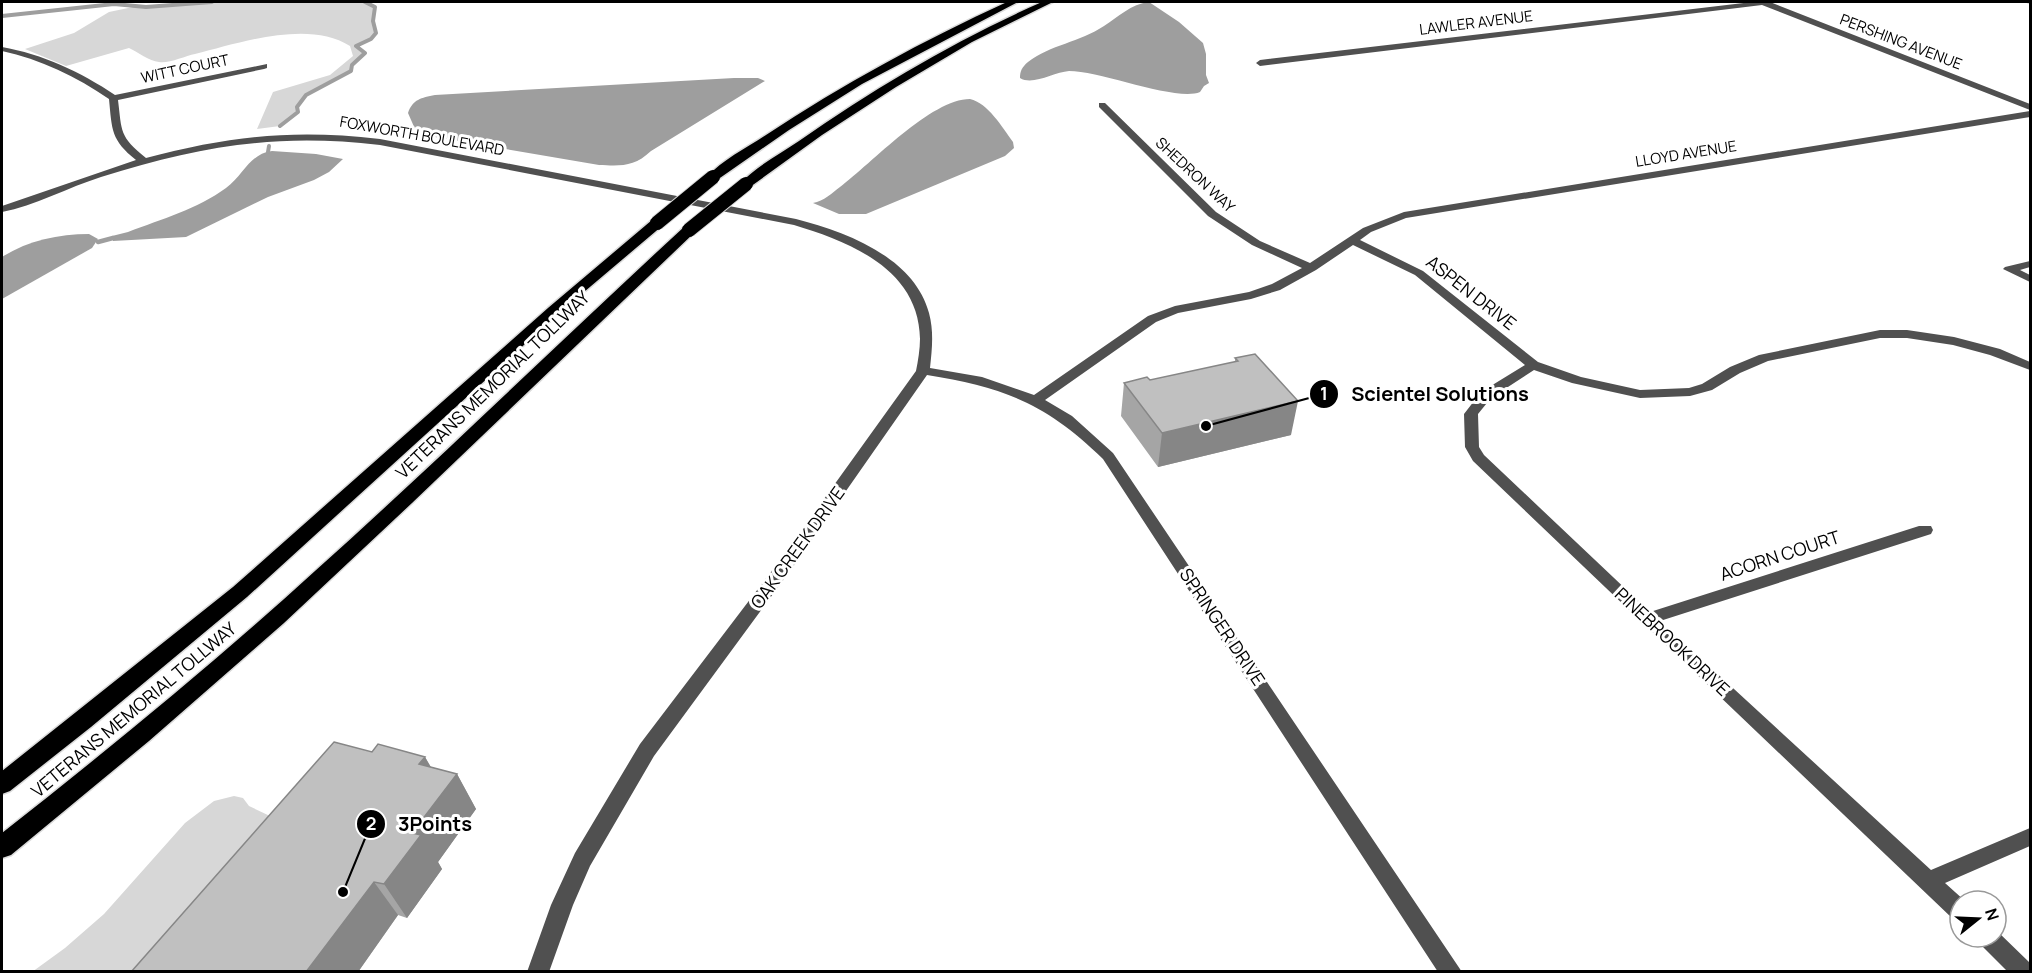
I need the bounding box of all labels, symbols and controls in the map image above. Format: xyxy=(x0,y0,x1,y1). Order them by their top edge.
street label: LAWLER AVENUE xyxy=(1418,5,1534,40)
street label: PERSHING AVENUE xyxy=(1837,9,1965,75)
street label: WITT COURT xyxy=(139,49,231,88)
street label: FOXWORTH BOULEVARD xyxy=(338,111,506,160)
street label: SHEDRON WAY xyxy=(1151,132,1240,217)
street label: LLOYD AVENUE xyxy=(1634,135,1738,172)
street label: ASPEN DRIVE xyxy=(1422,250,1522,335)
street label: VETERANS MEMORIAL TOLLWAY xyxy=(390,284,595,484)
callout: Scientel Solutions xyxy=(1309,375,1540,413)
text: Scientel Solutions xyxy=(1351,380,1529,407)
text: 1 xyxy=(1320,381,1328,405)
street label: OAK CREEK DRIVE xyxy=(745,482,850,613)
street label: ACORN COURT xyxy=(1717,524,1843,586)
street label: SPRINGER DRIVE xyxy=(1175,563,1271,690)
street label: PINEBROOK DRIVE xyxy=(1610,582,1735,701)
street label: VETERANS MEMORIAL TOLLWAY xyxy=(26,616,242,802)
callout: 3Points xyxy=(356,805,484,843)
text: 3Points xyxy=(398,810,472,837)
text: 2 xyxy=(366,811,376,835)
north arrow xyxy=(1948,889,2008,949)
text: N xyxy=(1980,905,2005,923)

